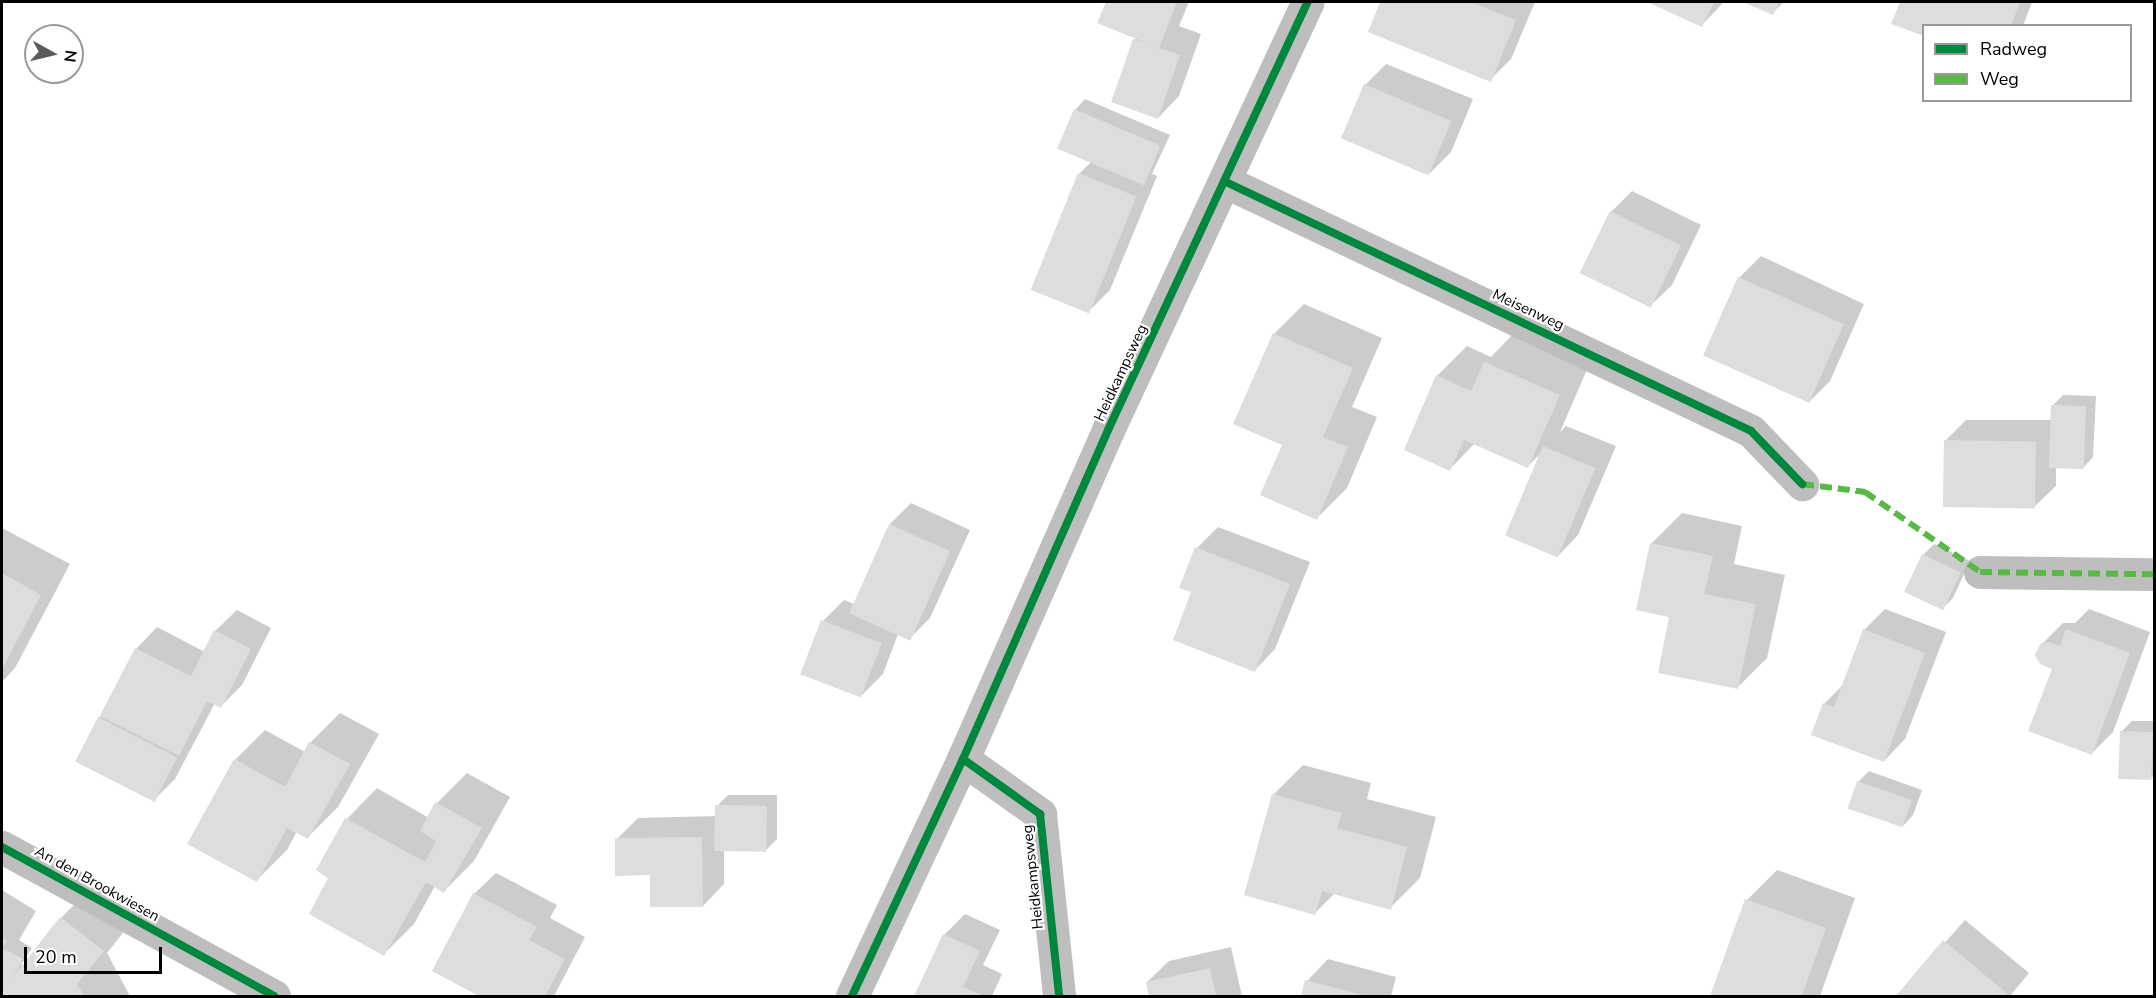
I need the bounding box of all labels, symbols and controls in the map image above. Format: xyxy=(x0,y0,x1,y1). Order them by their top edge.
north arrow xyxy=(24,24,84,84)
legend xyxy=(1922,24,2132,102)
text: Radweg xyxy=(1980,37,2047,61)
text: N xyxy=(58,49,82,64)
text: Weg xyxy=(1980,67,2019,91)
street label: Meisenweg xyxy=(1489,286,1567,334)
street label: Heidkampsweg xyxy=(1091,322,1151,424)
street label: Heidkampsweg xyxy=(1019,824,1047,930)
street label: An den Brookwiesen xyxy=(32,842,162,926)
scale bar xyxy=(27,935,165,973)
text: 20 m xyxy=(35,945,77,969)

